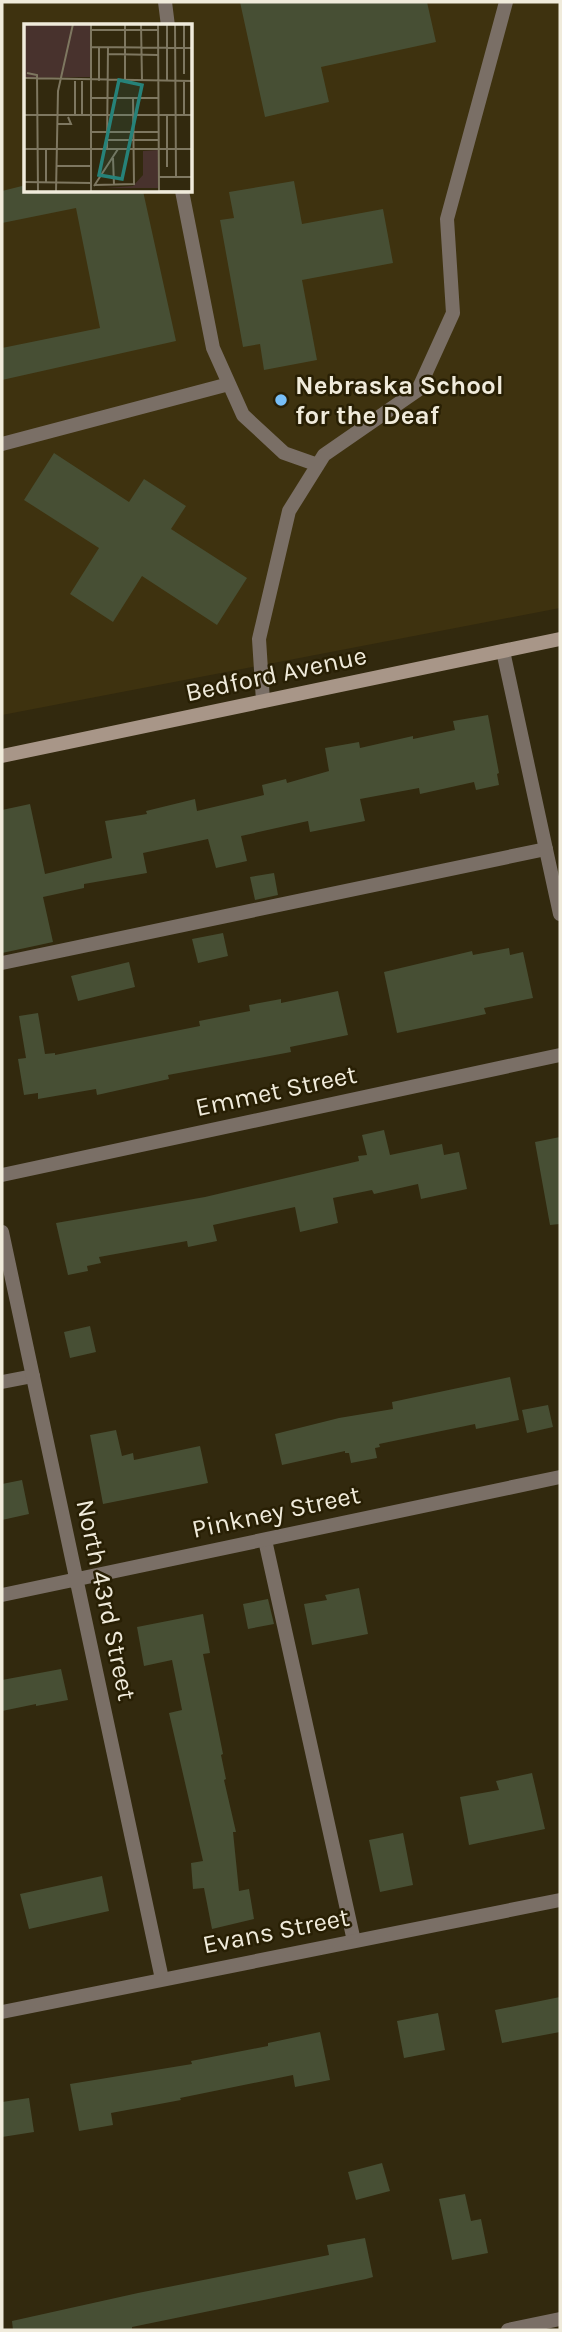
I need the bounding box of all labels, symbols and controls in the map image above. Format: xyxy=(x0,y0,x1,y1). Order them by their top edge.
inset map xyxy=(24,24,192,192)
place label: Nebraska School for the Deaf xyxy=(295,370,504,431)
marker: Nebraska School for the Deaf xyxy=(273,392,289,408)
street label: Bedford Avenue xyxy=(183,640,369,708)
street label: Emmet Street xyxy=(193,1059,360,1123)
street label: Pinkney Street xyxy=(189,1479,363,1545)
street label: North 43rd Street xyxy=(70,1496,143,1704)
street label: Evans Street xyxy=(200,1902,352,1960)

